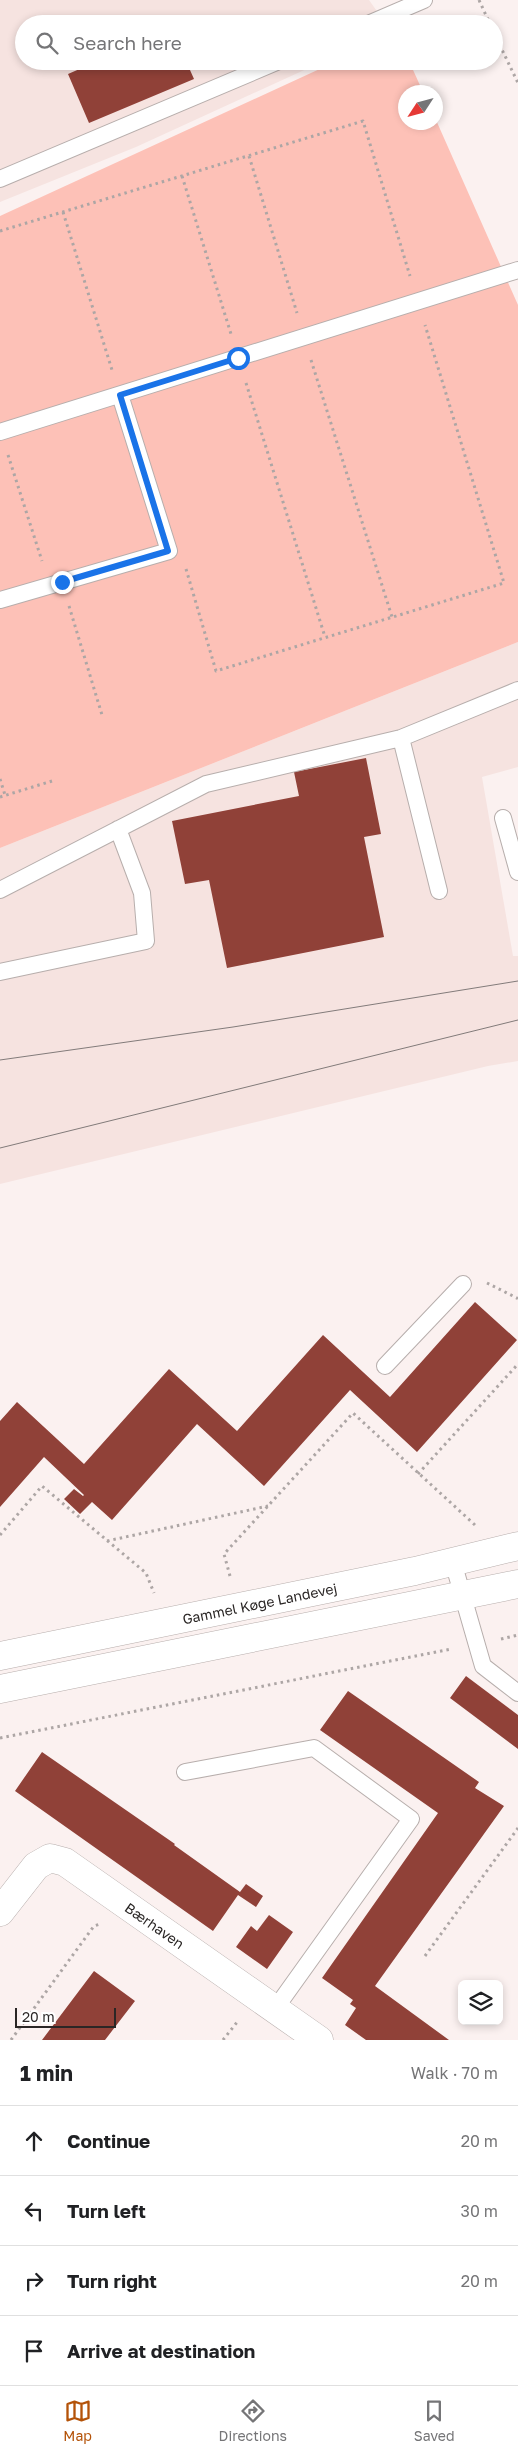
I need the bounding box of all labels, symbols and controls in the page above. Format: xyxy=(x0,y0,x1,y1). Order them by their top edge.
search box xyxy=(15,15,503,70)
icon: search xyxy=(33,29,61,57)
text: Search here xyxy=(73,31,182,54)
north arrow xyxy=(398,85,443,130)
route start xyxy=(227,347,250,370)
route end xyxy=(51,571,74,594)
street label: Gammel Køge Landevej xyxy=(181,1579,338,1627)
street label: Bærhaven xyxy=(122,1898,188,1952)
map controls xyxy=(458,1980,503,2025)
button: layers xyxy=(458,1980,503,2025)
scale bar xyxy=(15,2005,116,2028)
text: 20 m xyxy=(22,2008,55,2025)
text: 1 min xyxy=(20,2060,73,2086)
text: Walk · 70 m xyxy=(411,2063,498,2083)
icon: ahead xyxy=(20,2127,48,2155)
text: Continue xyxy=(67,2129,150,2152)
text: 20 m xyxy=(461,2131,498,2151)
icon: left xyxy=(20,2197,48,2225)
text: Turn left xyxy=(67,2199,146,2222)
text: 30 m xyxy=(461,2201,498,2221)
icon: right xyxy=(20,2267,48,2295)
text: Turn right xyxy=(67,2269,157,2292)
text: 20 m xyxy=(461,2271,498,2291)
icon: arrive xyxy=(20,2337,48,2365)
text: Arrive at destination xyxy=(67,2339,255,2362)
tab: Map xyxy=(63,2397,92,2444)
tab: Directions xyxy=(219,2397,287,2444)
tab: Saved xyxy=(414,2397,455,2444)

